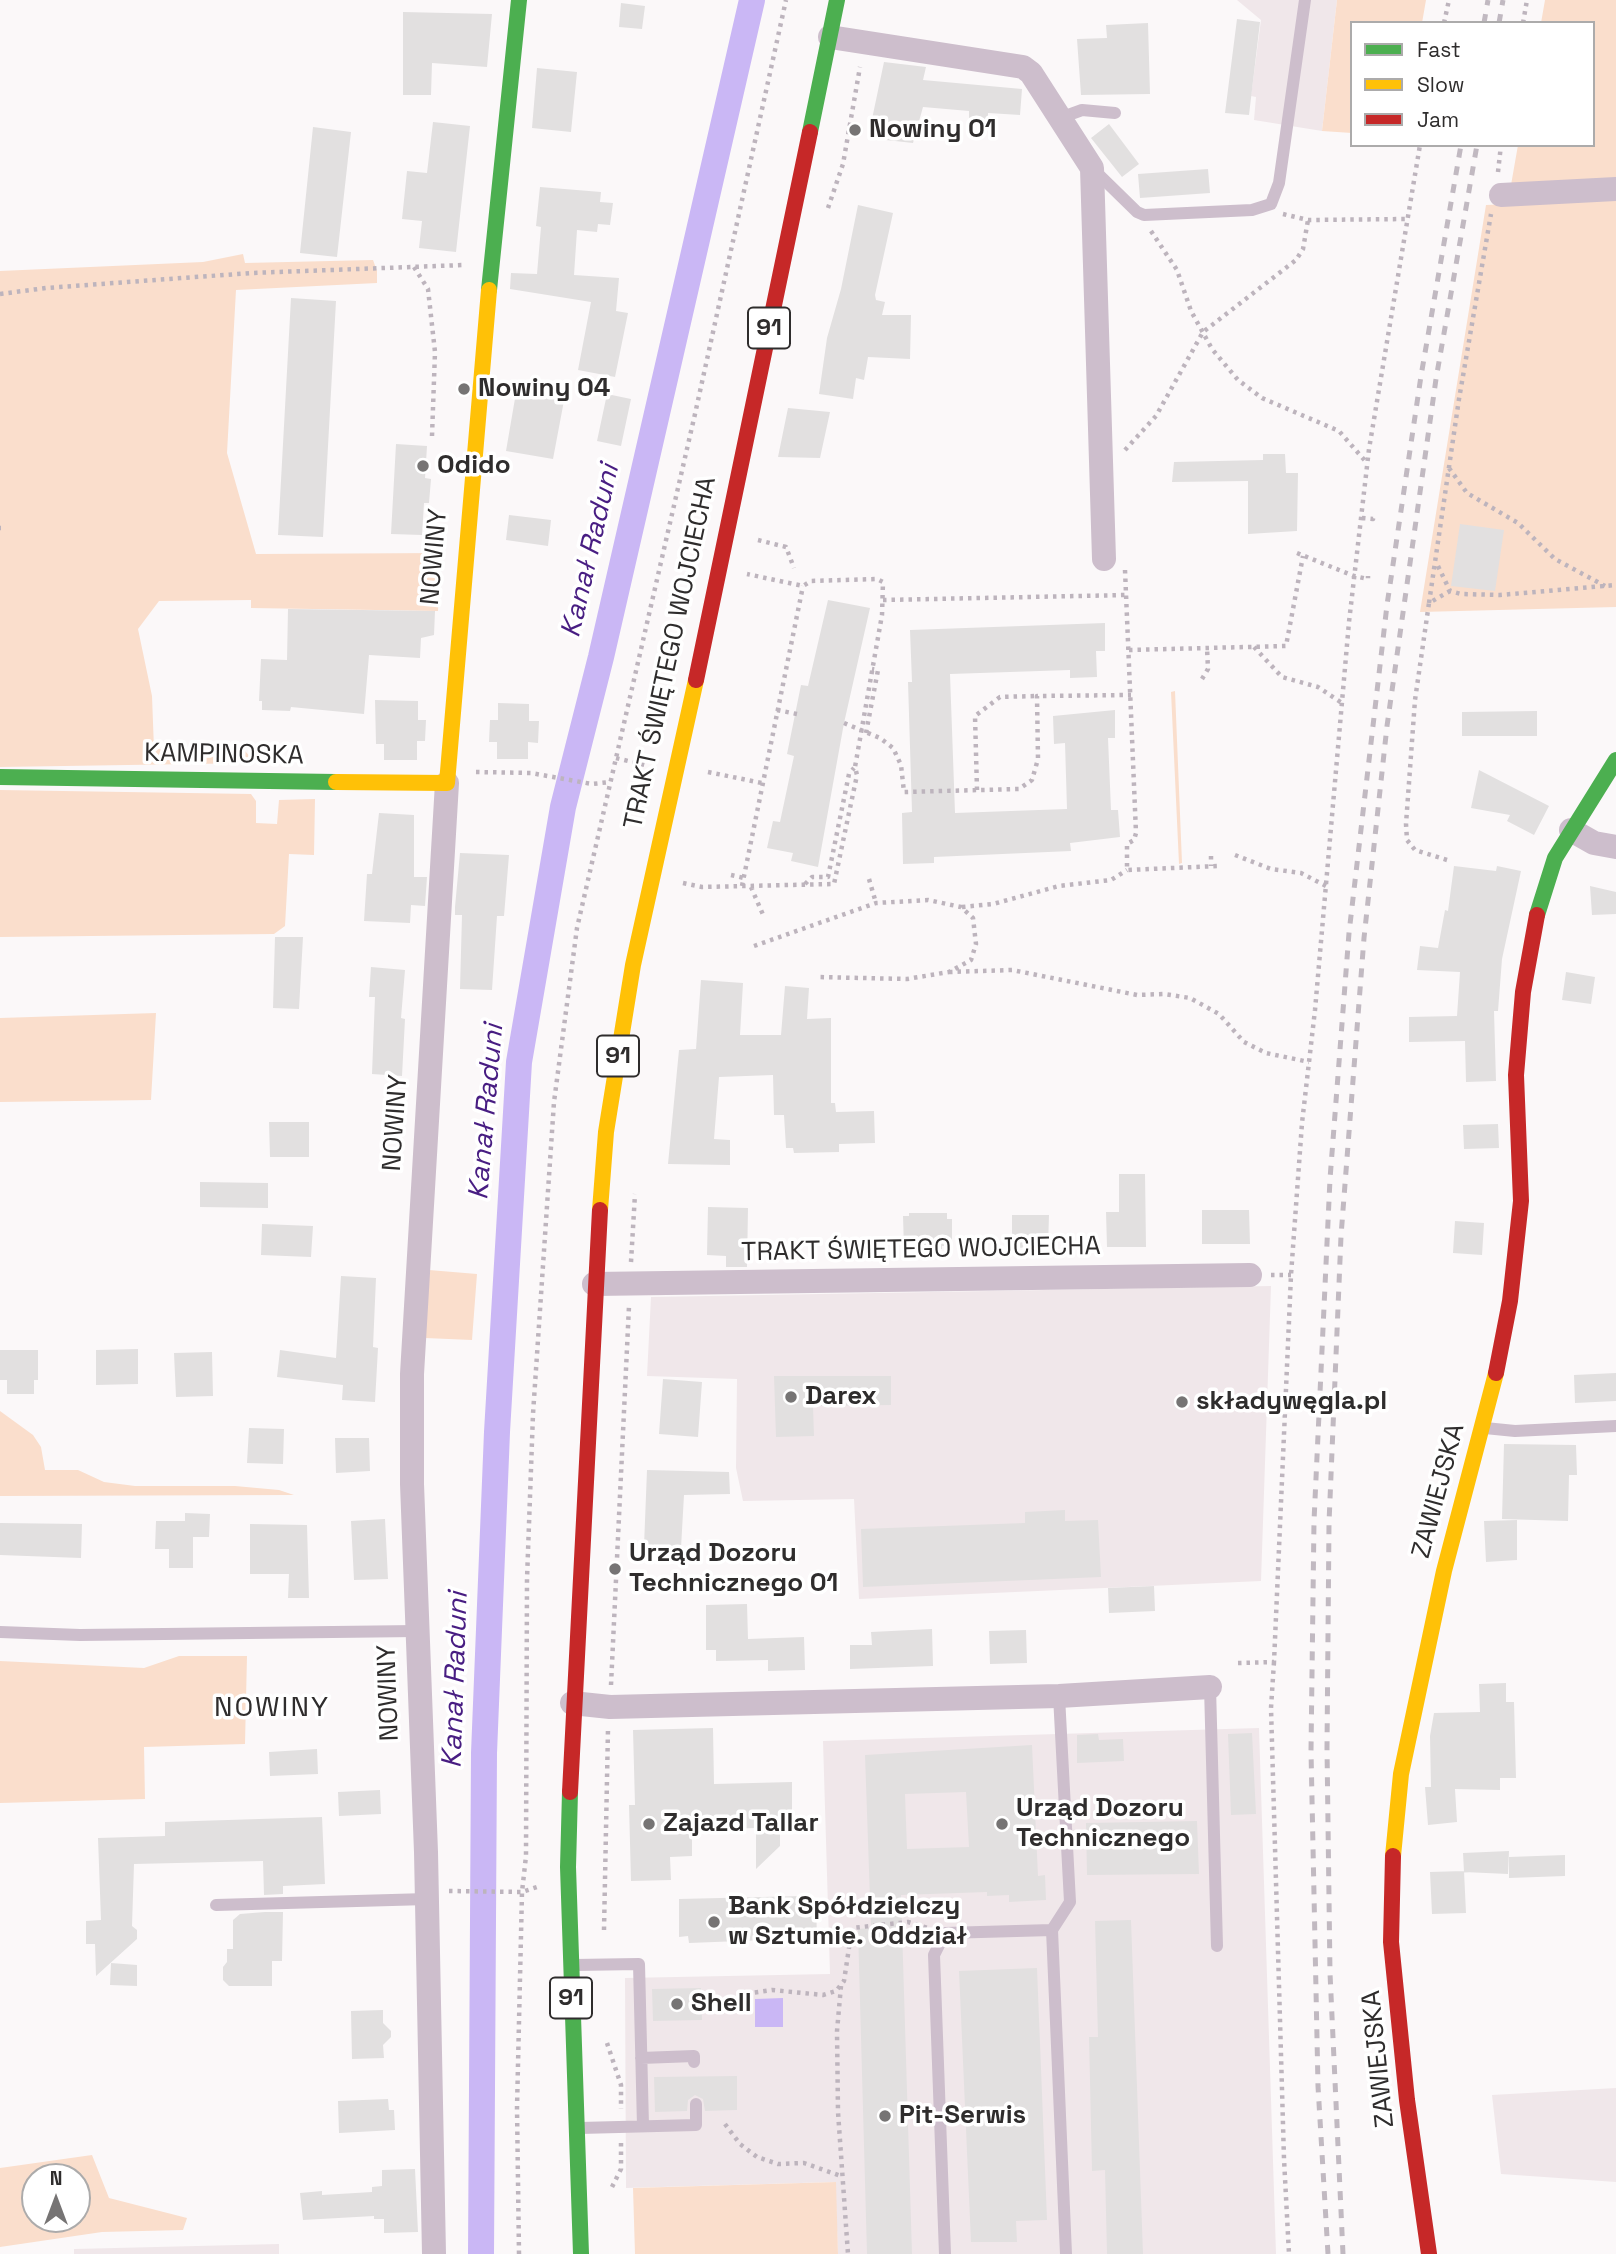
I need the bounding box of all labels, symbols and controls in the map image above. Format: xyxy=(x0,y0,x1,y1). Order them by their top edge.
legend xyxy=(1350,21,1595,147)
text: Fast xyxy=(1417,36,1461,63)
text: Slow xyxy=(1417,71,1465,98)
text: Jam xyxy=(1417,106,1459,133)
place label: Nowiny 01 xyxy=(869,114,997,146)
marker: Nowiny 01 xyxy=(847,122,863,138)
road number: 91 xyxy=(748,307,790,348)
place label: Nowiny 04 xyxy=(478,373,610,405)
marker: Nowiny 04 xyxy=(456,381,472,397)
place label: Odido xyxy=(437,450,511,482)
marker: Odido xyxy=(415,458,431,474)
water label: Kanał Raduni xyxy=(555,461,627,641)
street label: TRAKT ŚWIĘTEGO WOJCIECHA xyxy=(618,474,724,832)
street label: NOWINY xyxy=(415,507,455,607)
street label: KAMPINOSKA xyxy=(144,738,304,772)
water label: Kanał Raduni xyxy=(463,1023,511,1201)
road number: 91 xyxy=(597,1036,639,1076)
street label: NOWINY xyxy=(377,1074,415,1172)
street label: TRAKT ŚWIĘTEGO WOJCIECHA xyxy=(741,1231,1101,1269)
place label: Darex xyxy=(805,1381,877,1413)
place label: składywęgla.pl xyxy=(1196,1386,1387,1418)
marker: Darex xyxy=(783,1389,799,1405)
marker: składywęgla.pl xyxy=(1174,1394,1190,1410)
street label: ZAWIEJSKA xyxy=(1406,1420,1472,1562)
place label: Urząd Dozoru Technicznego 01 xyxy=(629,1538,838,1600)
marker: Urząd Dozoru Technicznego 01 xyxy=(607,1561,623,1577)
water label: Kanał Raduni xyxy=(436,1591,476,1769)
street label: NOWINY xyxy=(372,1644,406,1742)
district label: NOWINY xyxy=(215,1691,329,1725)
place label: Urząd Dozoru Technicznego xyxy=(1016,1793,1190,1854)
place label: Zajazd Tallar xyxy=(663,1808,819,1840)
marker: Zajazd Tallar xyxy=(641,1816,657,1832)
marker: Urząd Dozoru Technicznego xyxy=(994,1816,1010,1832)
place label: Bank Spółdzielczy w Sztumie. Oddział xyxy=(728,1891,967,1952)
marker: Bank Spółdzielczy w Sztumie. Oddział xyxy=(706,1914,722,1930)
road number: 91 xyxy=(550,1978,592,2019)
place label: Shell xyxy=(691,1988,752,2020)
street label: ZAWIEJSKA xyxy=(1356,1989,1402,2129)
marker: Shell xyxy=(669,1996,685,2012)
place label: Pit-Serwis xyxy=(899,2100,1026,2132)
marker: Pit-Serwis xyxy=(877,2108,893,2124)
north arrow xyxy=(21,2163,91,2233)
text: N xyxy=(50,2166,62,2191)

